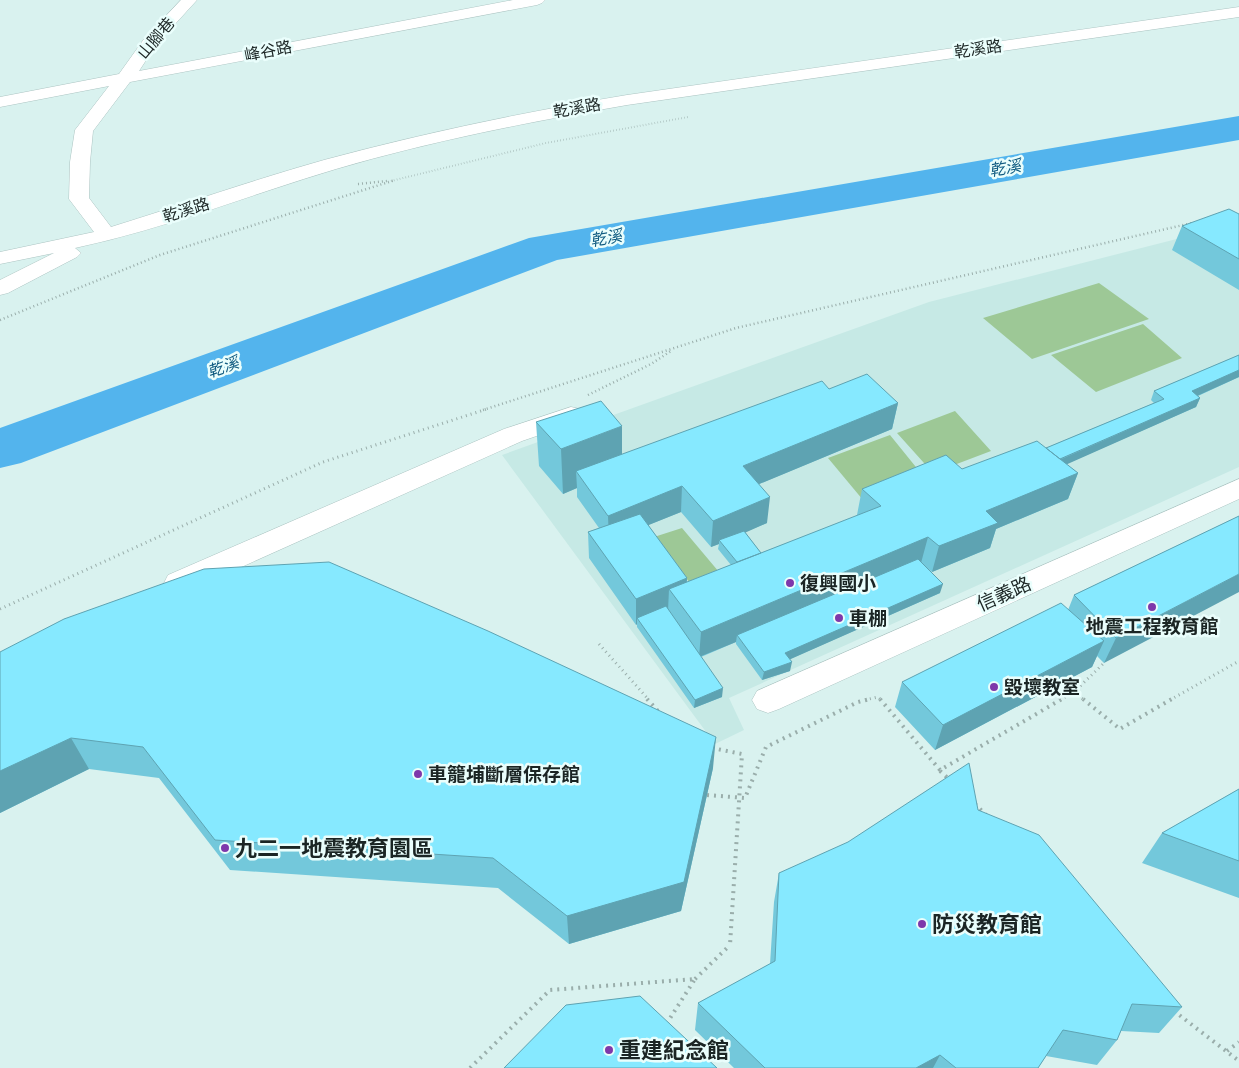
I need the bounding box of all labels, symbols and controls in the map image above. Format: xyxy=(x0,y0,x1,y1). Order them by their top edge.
street label: 山腳巷 xyxy=(132,12,180,64)
street label: 乾溪路 xyxy=(953,34,1003,64)
street label: 峰谷路 xyxy=(242,35,294,67)
street label: 乾溪路 xyxy=(551,93,603,123)
water label: 乾溪 xyxy=(987,154,1025,182)
street label: 乾溪路 xyxy=(160,192,212,228)
water label: 乾溪 xyxy=(588,224,626,252)
water label: 乾溪 xyxy=(204,350,244,383)
place label: 復興國小 xyxy=(800,570,876,597)
street label: 信義路 xyxy=(972,570,1036,618)
marker: 復興國小 xyxy=(784,577,796,589)
marker: 地震工程教育館 xyxy=(1146,601,1158,613)
place label: 車棚 xyxy=(849,605,887,632)
marker: 車棚 xyxy=(833,612,845,624)
place label: 地震工程教育館 xyxy=(1085,613,1219,640)
place label: 毀壞教室 xyxy=(1004,674,1080,701)
marker: 毀壞教室 xyxy=(988,681,1000,693)
place label: 車籠埔斷層保存館 xyxy=(428,761,580,788)
marker: 車籠埔斷層保存館 xyxy=(412,768,424,780)
place label: 九二一地震教育園區 xyxy=(235,832,433,864)
marker: 九二一地震教育園區 xyxy=(219,842,231,854)
place label: 防災教育館 xyxy=(932,908,1042,940)
marker: 防災教育館 xyxy=(916,918,928,930)
place label: 重建紀念館 xyxy=(619,1034,729,1066)
marker: 重建紀念館 xyxy=(603,1044,615,1056)

